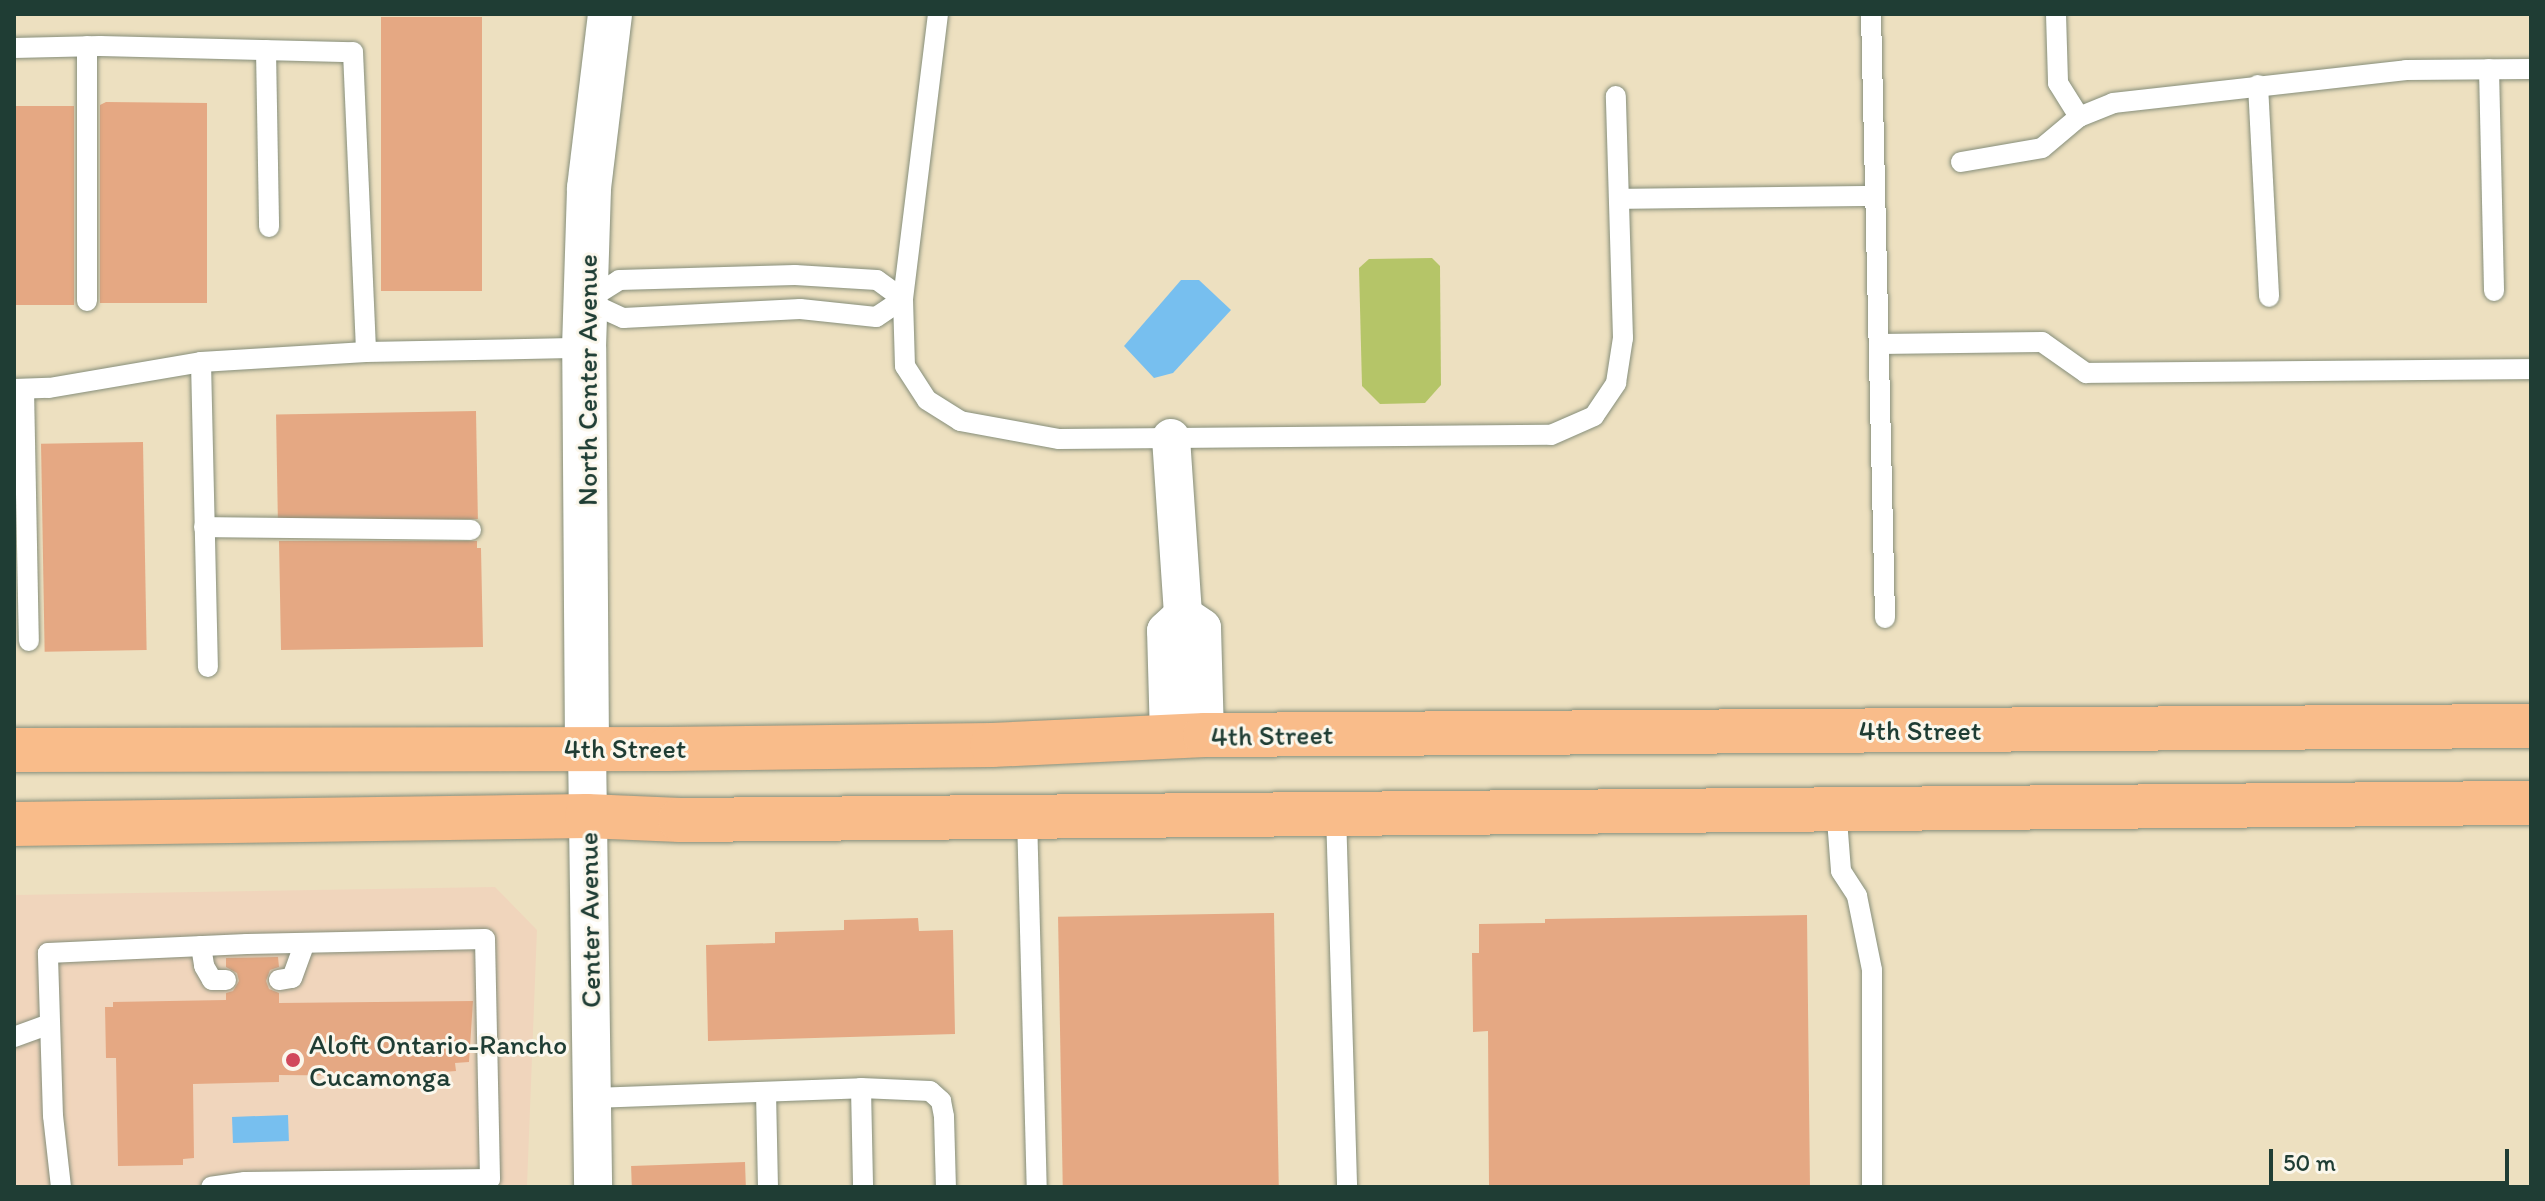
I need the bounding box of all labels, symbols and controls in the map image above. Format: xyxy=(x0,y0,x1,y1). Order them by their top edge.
street label: North Center Avenue xyxy=(570,254,604,506)
street label: 4th Street xyxy=(1859,713,1981,747)
street label: 4th Street xyxy=(1211,717,1333,753)
street label: 4th Street xyxy=(564,731,686,765)
street label: Center Avenue xyxy=(571,832,607,1008)
place label: Aloft Ontario-Rancho Cucamonga xyxy=(309,1027,570,1093)
marker: Aloft Ontario-Rancho Cucamonga xyxy=(284,1051,302,1069)
scale bar xyxy=(2273,1133,2513,1183)
text: 50 m xyxy=(2283,1148,2336,1177)

